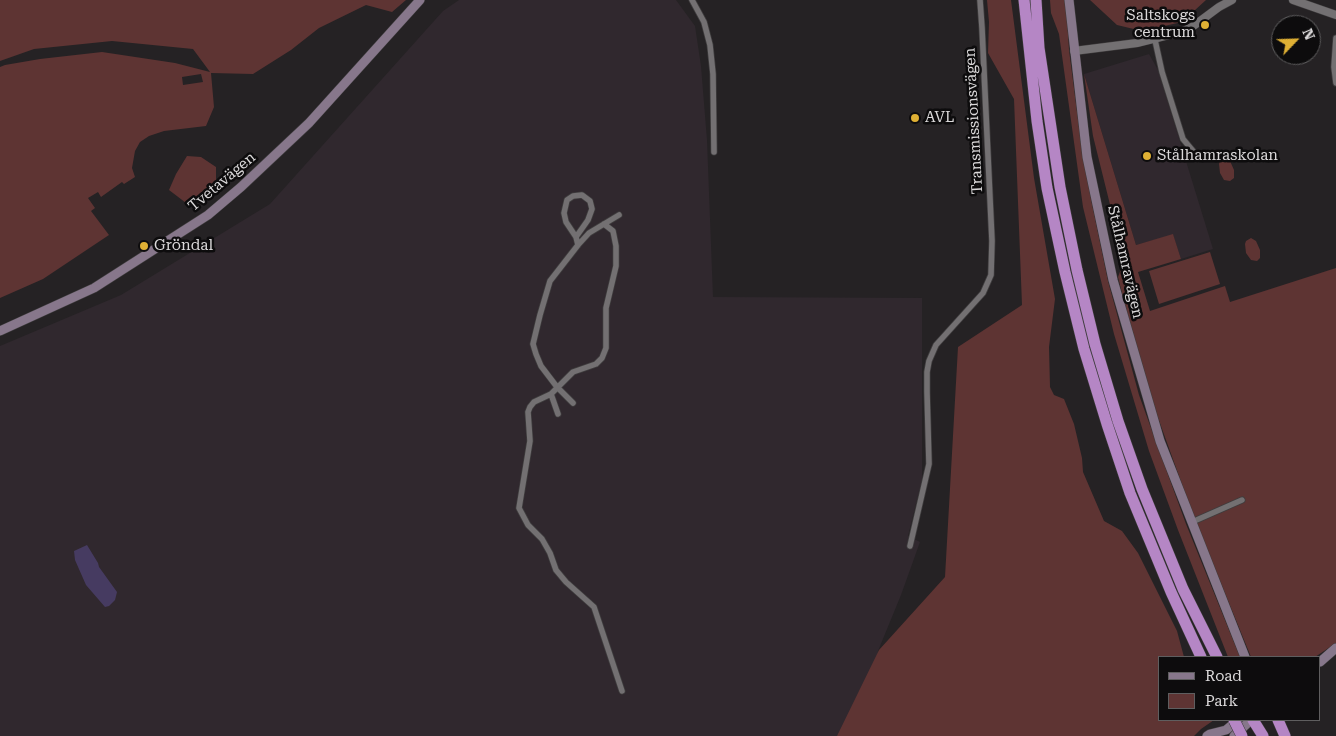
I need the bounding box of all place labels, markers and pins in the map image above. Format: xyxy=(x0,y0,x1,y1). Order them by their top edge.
place label: Saltskogs centrum xyxy=(1126,7,1195,42)
marker: Saltskogs centrum xyxy=(1199,19,1211,31)
place label: AVL xyxy=(925,109,954,127)
marker: AVL xyxy=(909,112,921,124)
place label: Stålhamraskolan xyxy=(1157,147,1278,165)
marker: Stålhamraskolan xyxy=(1141,150,1153,162)
place label: Gröndal xyxy=(154,237,213,255)
marker: Gröndal xyxy=(138,240,150,252)

